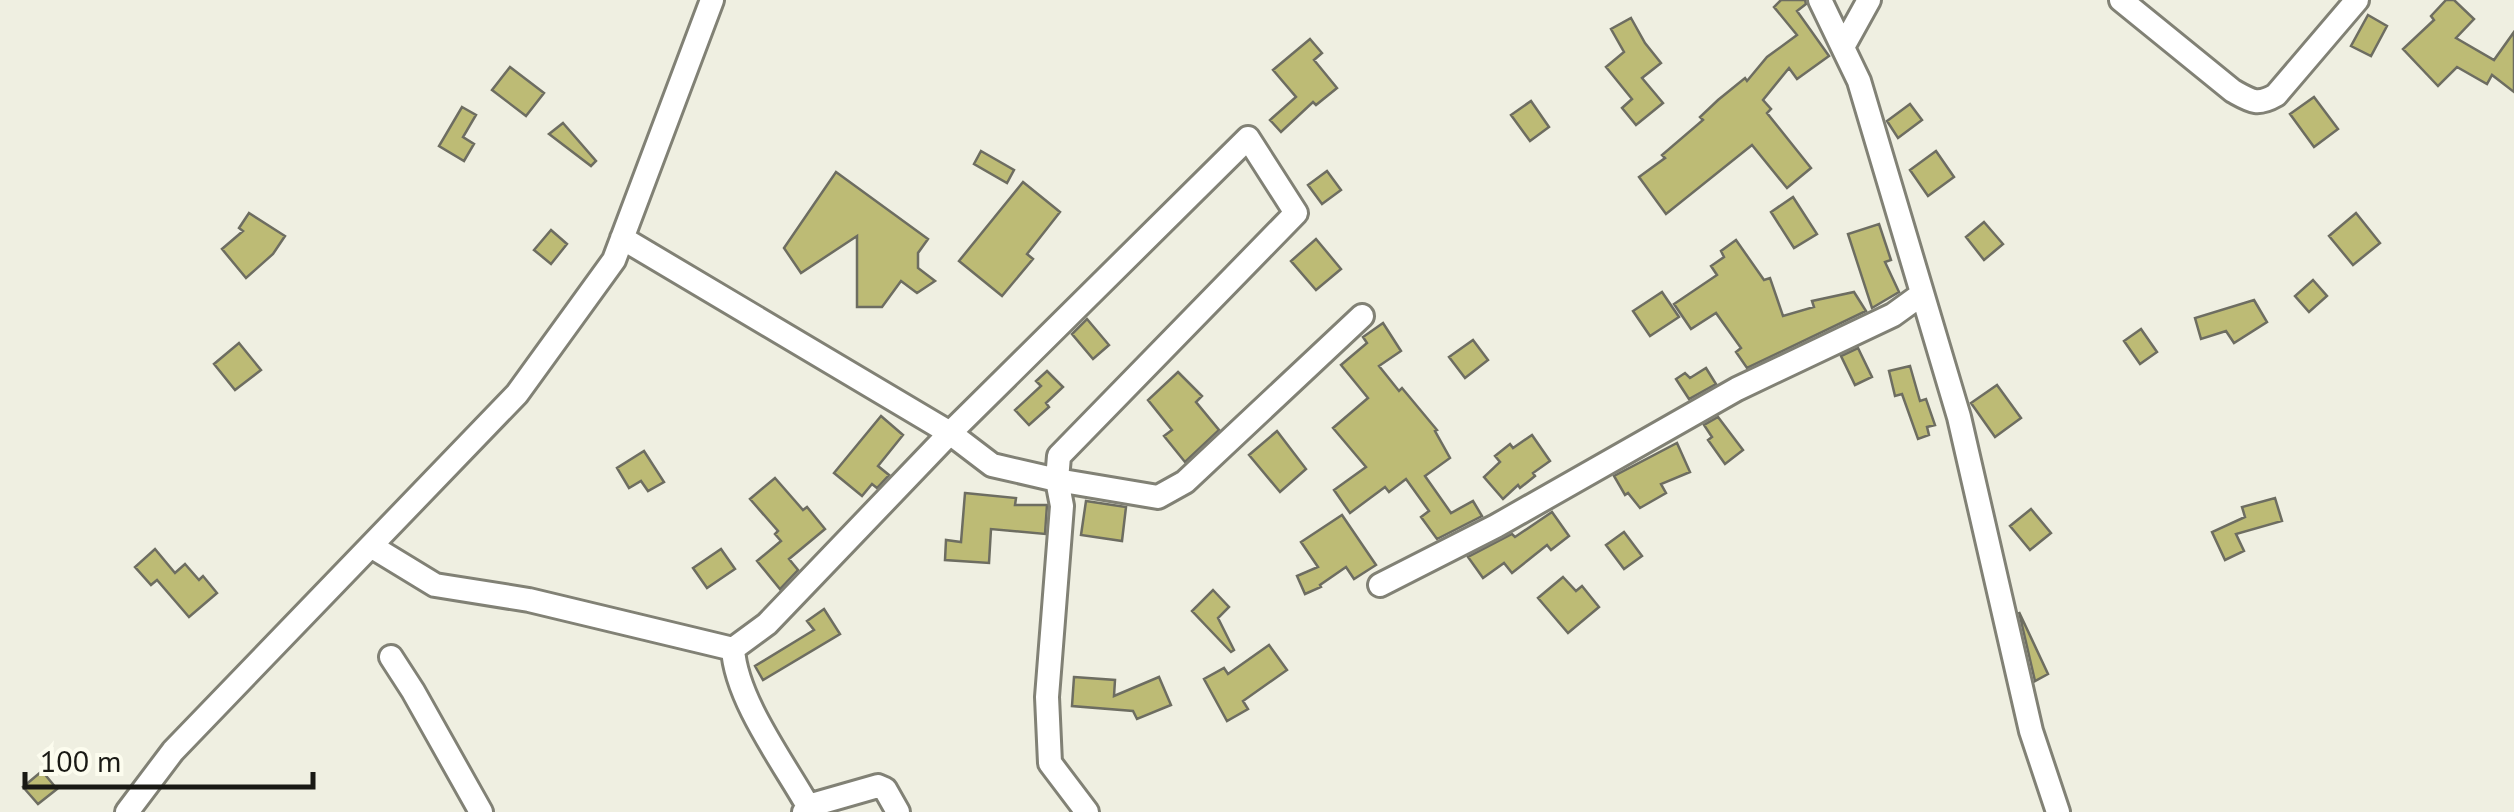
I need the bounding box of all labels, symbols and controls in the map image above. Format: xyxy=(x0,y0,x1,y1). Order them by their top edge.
scale bar xyxy=(25,727,312,789)
text: 100 m xyxy=(40,741,121,780)

